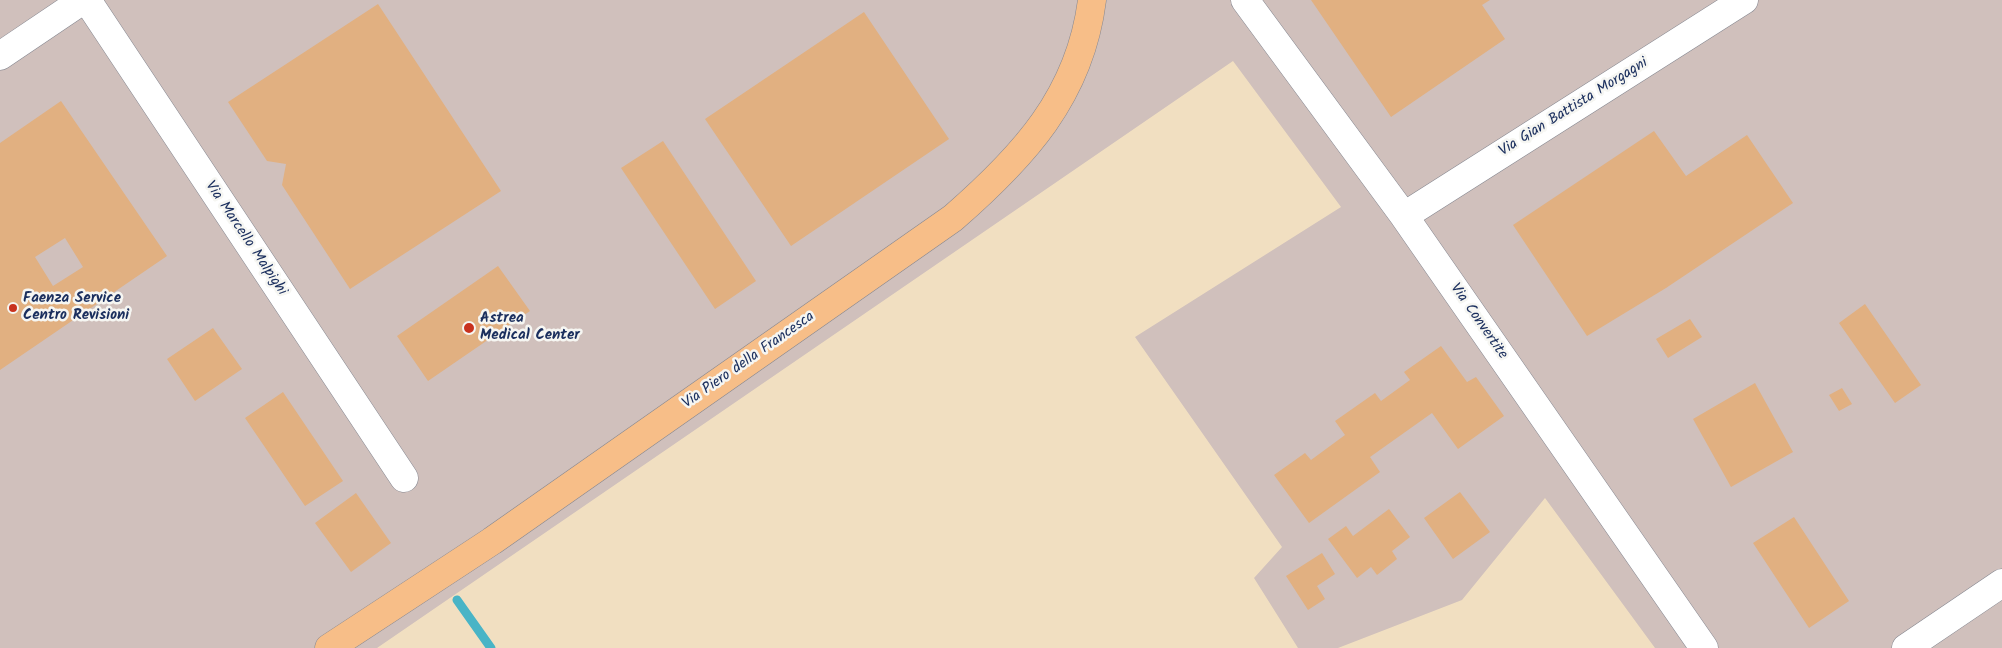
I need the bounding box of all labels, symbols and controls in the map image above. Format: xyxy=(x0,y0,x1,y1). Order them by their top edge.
street label: Via Gian Battista Morgagni xyxy=(1496,55,1652,161)
street label: Via Marcello Malpighi xyxy=(200,178,290,300)
street label: Via Convertite xyxy=(1445,281,1511,363)
place label: Faenza Service Centro Revisioni xyxy=(23,290,129,325)
marker: Faenza Service Centro Revisioni xyxy=(7,302,19,314)
street label: Via Piero della Francesca xyxy=(680,309,818,413)
place label: Astrea Medical Center xyxy=(480,310,580,345)
marker: Astrea Medical Center xyxy=(462,321,476,335)

